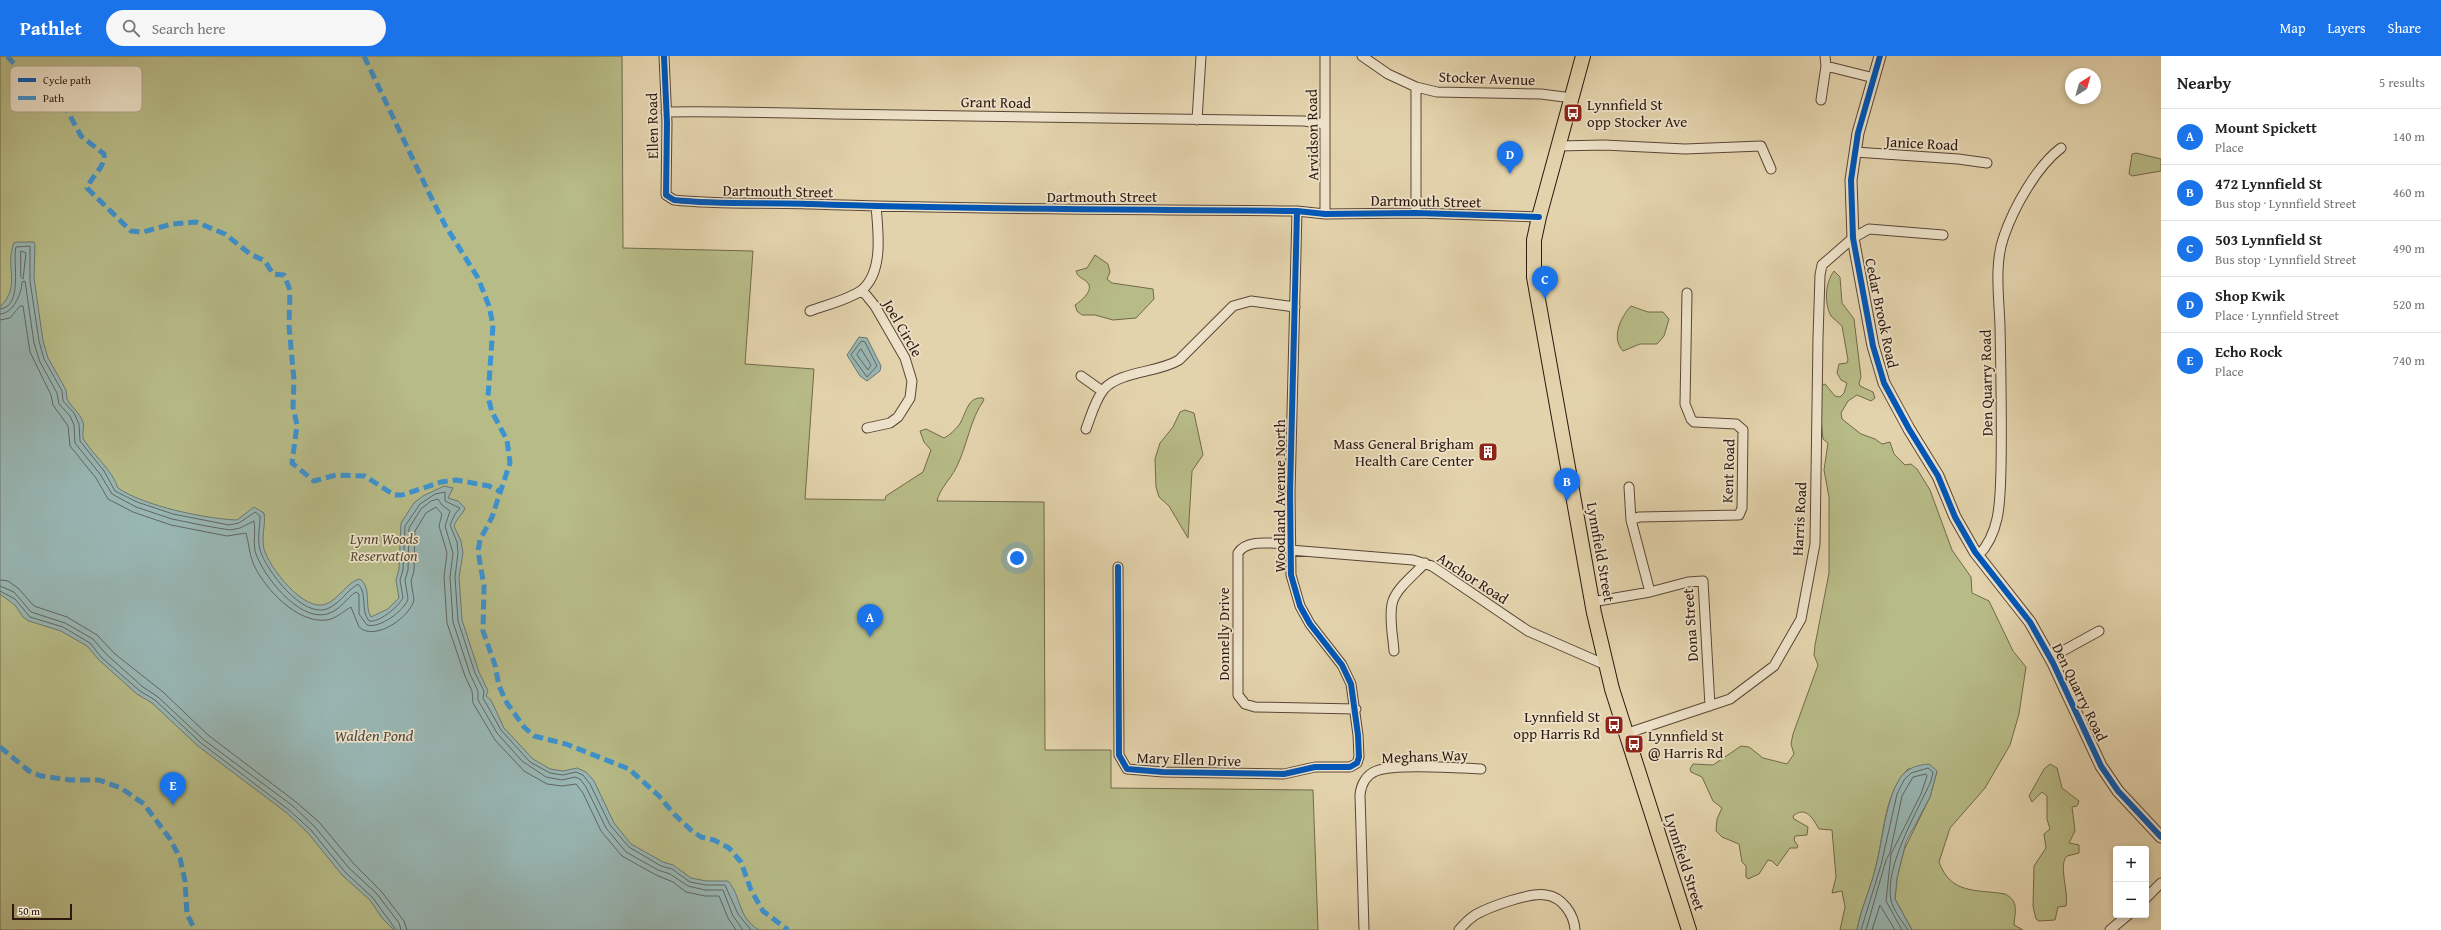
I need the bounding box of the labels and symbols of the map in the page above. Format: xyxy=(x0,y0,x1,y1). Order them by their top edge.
legend xyxy=(10,66,142,112)
street label: Stocker Avenue xyxy=(1438,66,1536,90)
north arrow xyxy=(2065,68,2101,104)
text: Cycle path xyxy=(43,72,92,88)
street label: Arvidson Road xyxy=(1301,89,1323,181)
text: Path xyxy=(43,90,65,106)
street label: Grant Road xyxy=(961,91,1031,113)
street label: Ellen Road xyxy=(641,93,663,159)
place label: Lynnfield St opp Stocker Ave xyxy=(1587,94,1687,132)
bus stop icon: Lynnfield St opp Stocker Ave xyxy=(1562,102,1584,124)
street label: Janice Road xyxy=(1883,131,1959,155)
pin: D xyxy=(1497,141,1523,174)
street label: Dartmouth Street xyxy=(722,180,834,202)
street label: Dartmouth Street xyxy=(1047,186,1158,207)
street label: Dartmouth Street xyxy=(1370,190,1482,212)
street label: Cedar Brook Road xyxy=(1860,256,1904,370)
pin: C xyxy=(1532,266,1558,299)
street label: Joel Circle xyxy=(877,294,928,361)
street label: Den Quarry Road xyxy=(1975,329,1997,437)
street label: Woodland Avenue North xyxy=(1269,419,1290,573)
place label: Mass General Brigham Health Care Center xyxy=(1333,433,1475,471)
street label: Kent Road xyxy=(1716,438,1740,504)
building icon: Mass General Brigham Health Care Center xyxy=(1477,441,1499,463)
pin: B xyxy=(1554,468,1580,501)
street label: Harris Road xyxy=(1787,481,1811,557)
street label: Lynnfield Street xyxy=(1582,500,1620,604)
park label: Lynn Woods Reservation xyxy=(349,528,419,566)
street label: Anchor Road xyxy=(1433,547,1513,609)
your location xyxy=(1007,548,1027,568)
street label: Donnelly Drive xyxy=(1213,587,1234,681)
street label: Dona Street xyxy=(1677,587,1703,662)
pin: A xyxy=(857,604,883,637)
street label: Den Quarry Road xyxy=(2047,639,2113,745)
place label: Lynnfield St opp Harris Rd xyxy=(1513,706,1601,744)
bus stop icon: Lynnfield St opp Harris Rd xyxy=(1603,714,1625,736)
water label: Walden Pond xyxy=(334,723,414,747)
place label: Lynnfield St @ Harris Rd xyxy=(1648,725,1725,763)
bus stop icon: Lynnfield St @ Harris Rd xyxy=(1623,733,1645,755)
street label: Meghans Way xyxy=(1381,744,1469,768)
street label: Mary Ellen Drive xyxy=(1136,747,1242,771)
pin: E xyxy=(160,772,186,805)
street label: Lynnfield Street xyxy=(1659,811,1711,914)
scale bar xyxy=(12,902,72,921)

